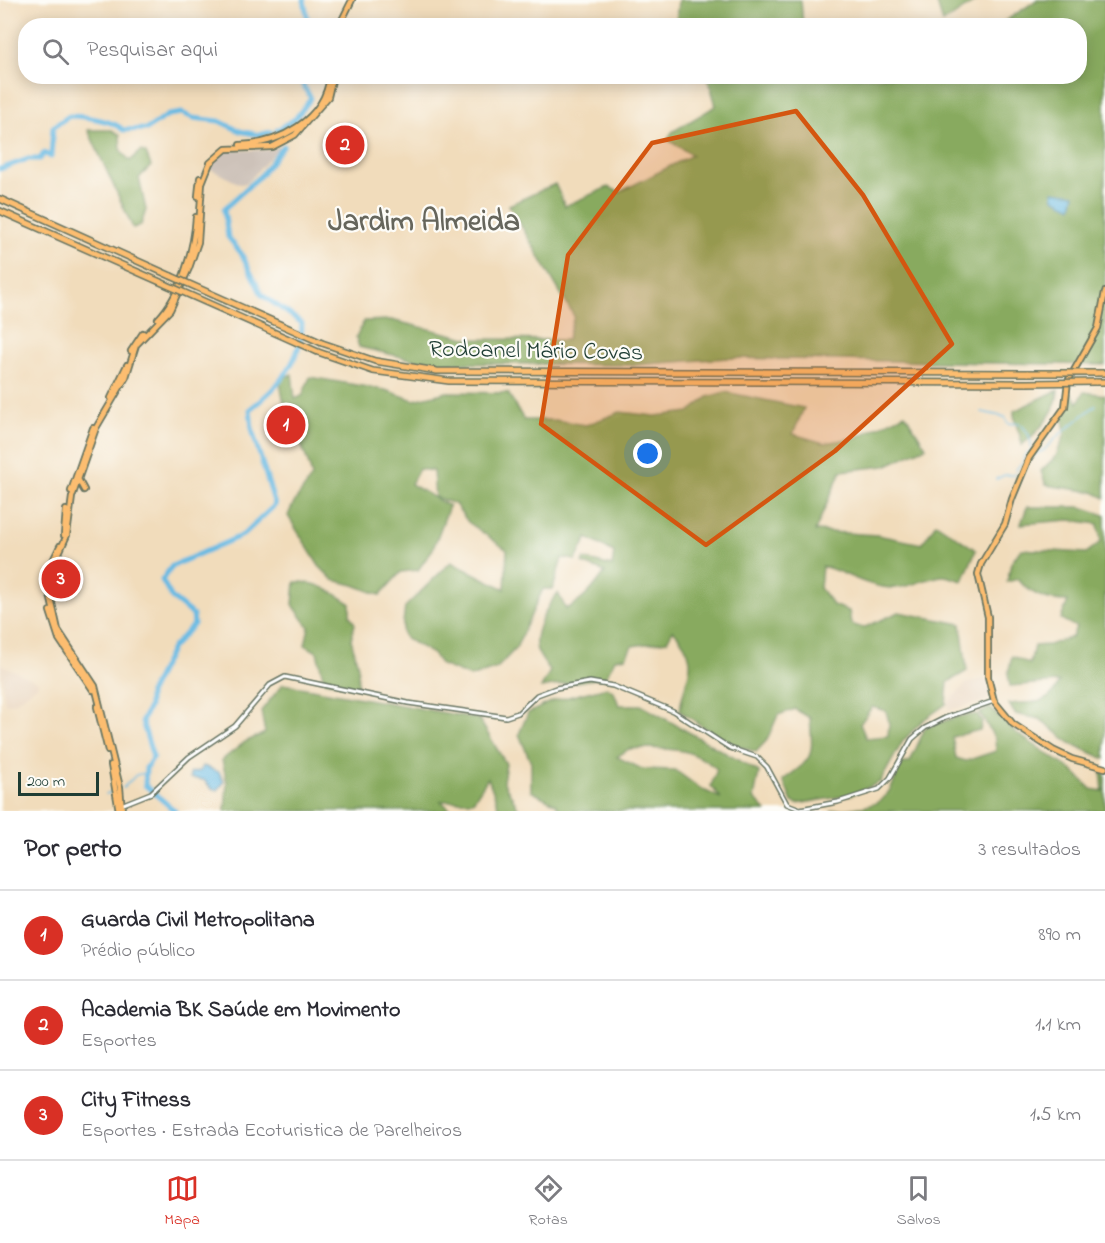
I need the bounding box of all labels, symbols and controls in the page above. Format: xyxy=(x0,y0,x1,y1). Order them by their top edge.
search box xyxy=(18,18,1087,84)
icon: search xyxy=(39,35,72,68)
text: Pesquisar aqui xyxy=(87,35,218,67)
pin: 2 xyxy=(326,122,364,168)
district label: Jardim Almeida xyxy=(328,201,520,245)
street label: Rodoanel Mário Covas xyxy=(429,333,643,371)
pin: 1 xyxy=(266,402,306,448)
your location xyxy=(633,439,662,468)
pin: 3 xyxy=(42,556,80,602)
scale bar xyxy=(18,769,99,796)
text: 200 m xyxy=(27,770,65,794)
text: Por perto xyxy=(24,831,122,869)
text: 3 resultados xyxy=(978,836,1081,865)
text: Guarda Civil Metropolitana xyxy=(81,905,315,937)
text: 1 xyxy=(40,921,47,950)
text: 890 m xyxy=(1038,921,1081,950)
text: Prédio público xyxy=(81,937,195,966)
text: Academia BK Saúde em Movimento xyxy=(81,995,400,1027)
text: 2 xyxy=(39,1011,48,1040)
text: 1.1 km xyxy=(1035,1011,1081,1040)
text: Esportes xyxy=(81,1027,157,1056)
text: City Fitness xyxy=(81,1085,191,1117)
text: 3 xyxy=(39,1101,48,1130)
text: 1.5 km xyxy=(1030,1101,1081,1130)
text: Esportes · Estrada Ecoturistica de Parelheiros xyxy=(81,1117,462,1146)
tab: Mapa xyxy=(164,1172,200,1232)
tab: Rotas xyxy=(529,1172,568,1232)
tab: Salvos xyxy=(896,1172,941,1232)

